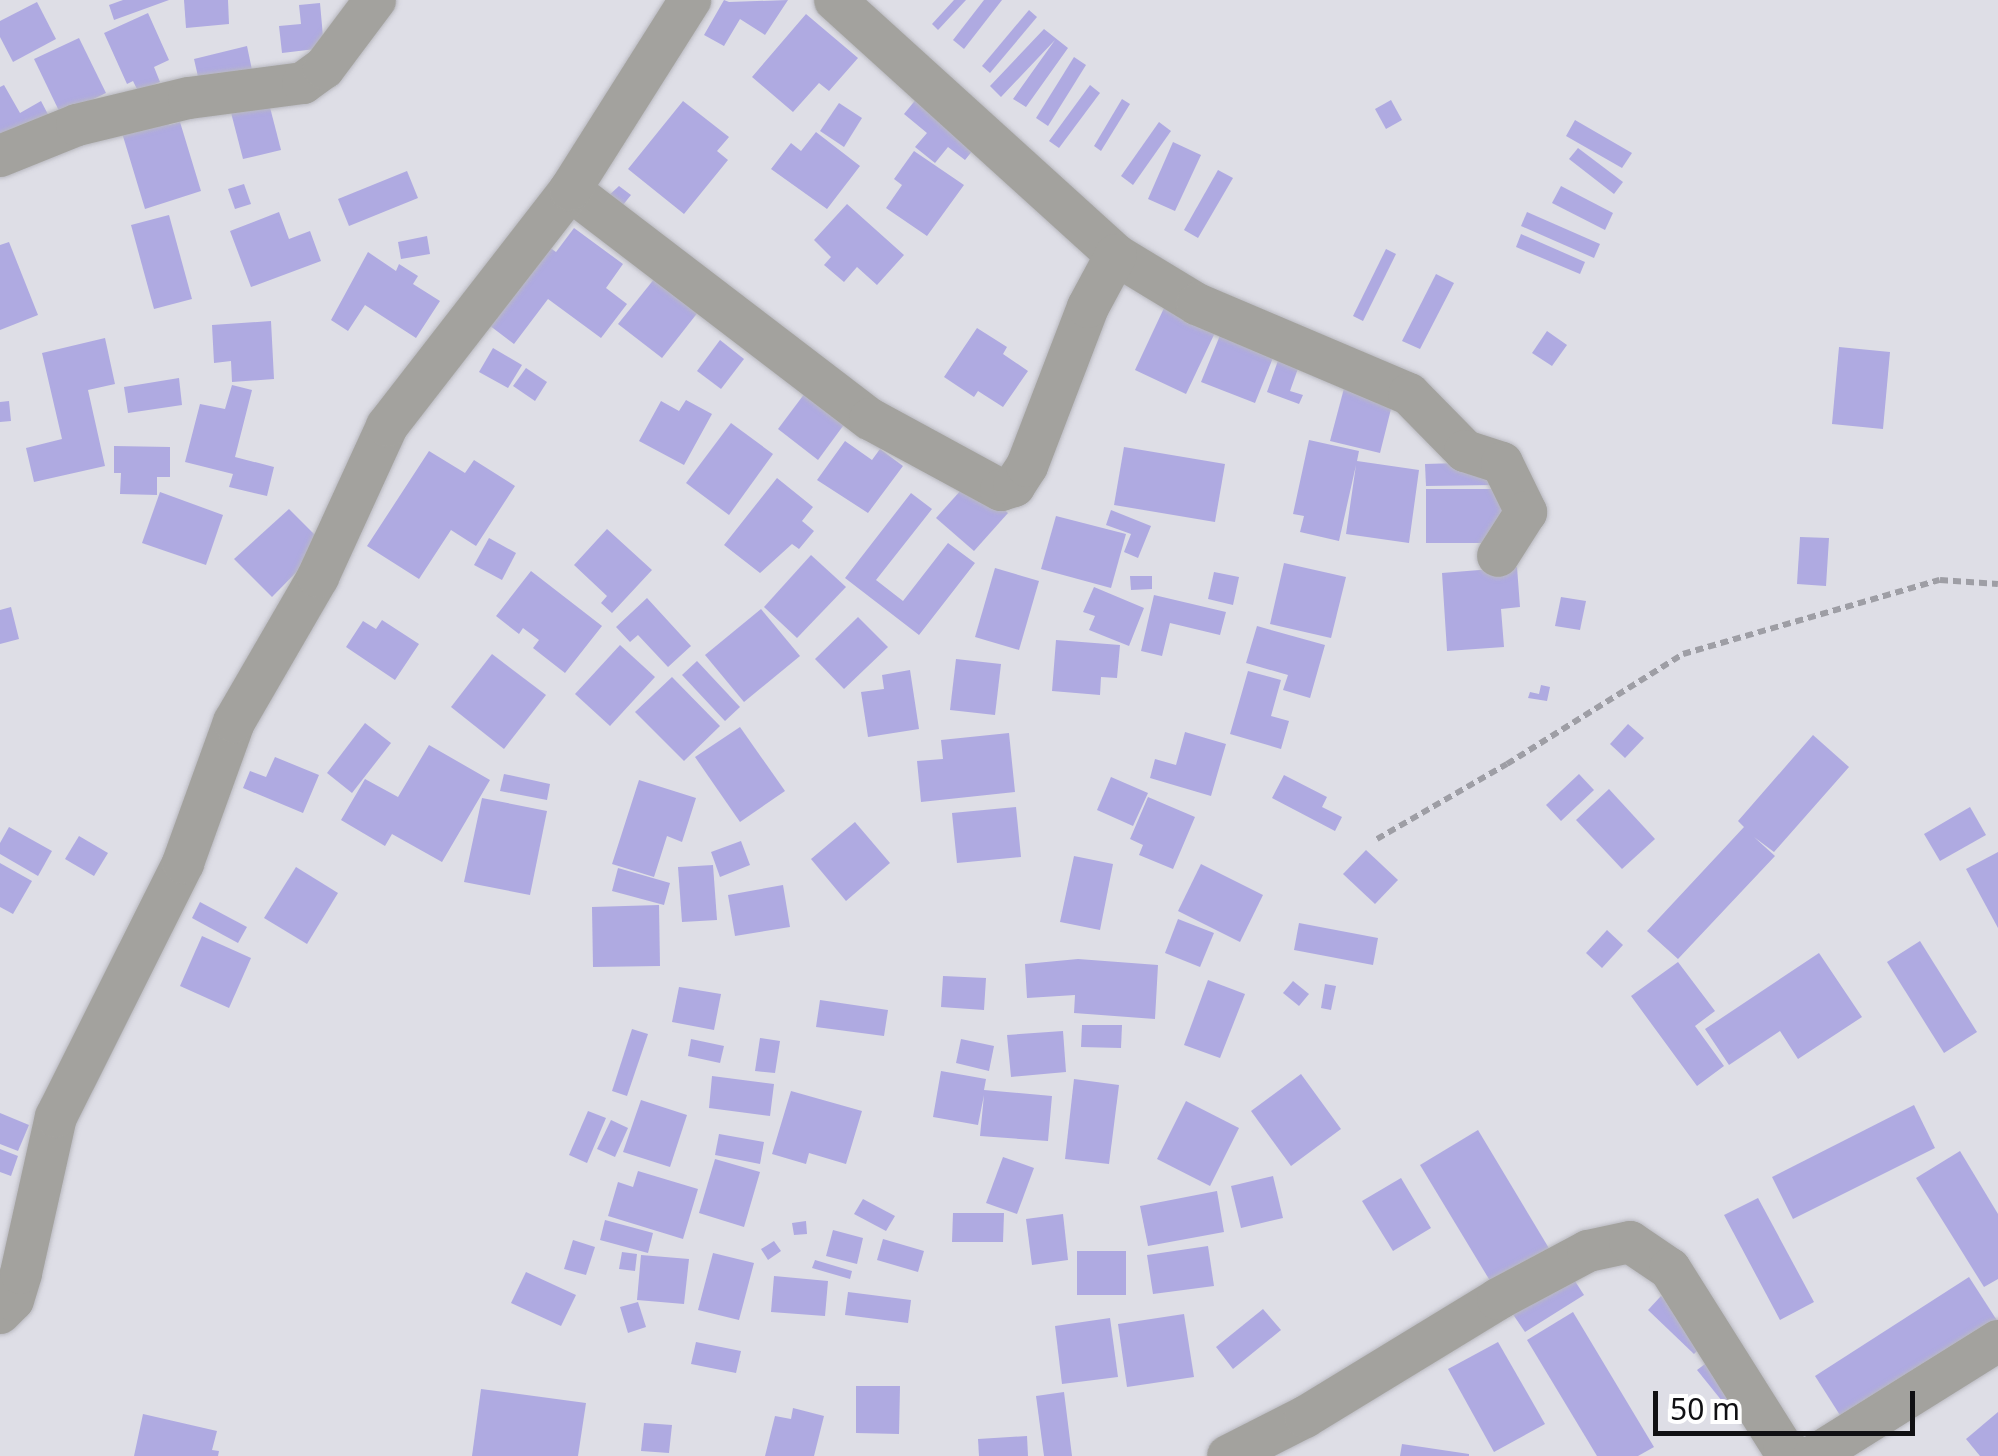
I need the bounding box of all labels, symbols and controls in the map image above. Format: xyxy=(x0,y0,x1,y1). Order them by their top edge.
scale bar xyxy=(1658,1371,1920,1433)
text: 50 m xyxy=(1670,1388,1740,1429)

